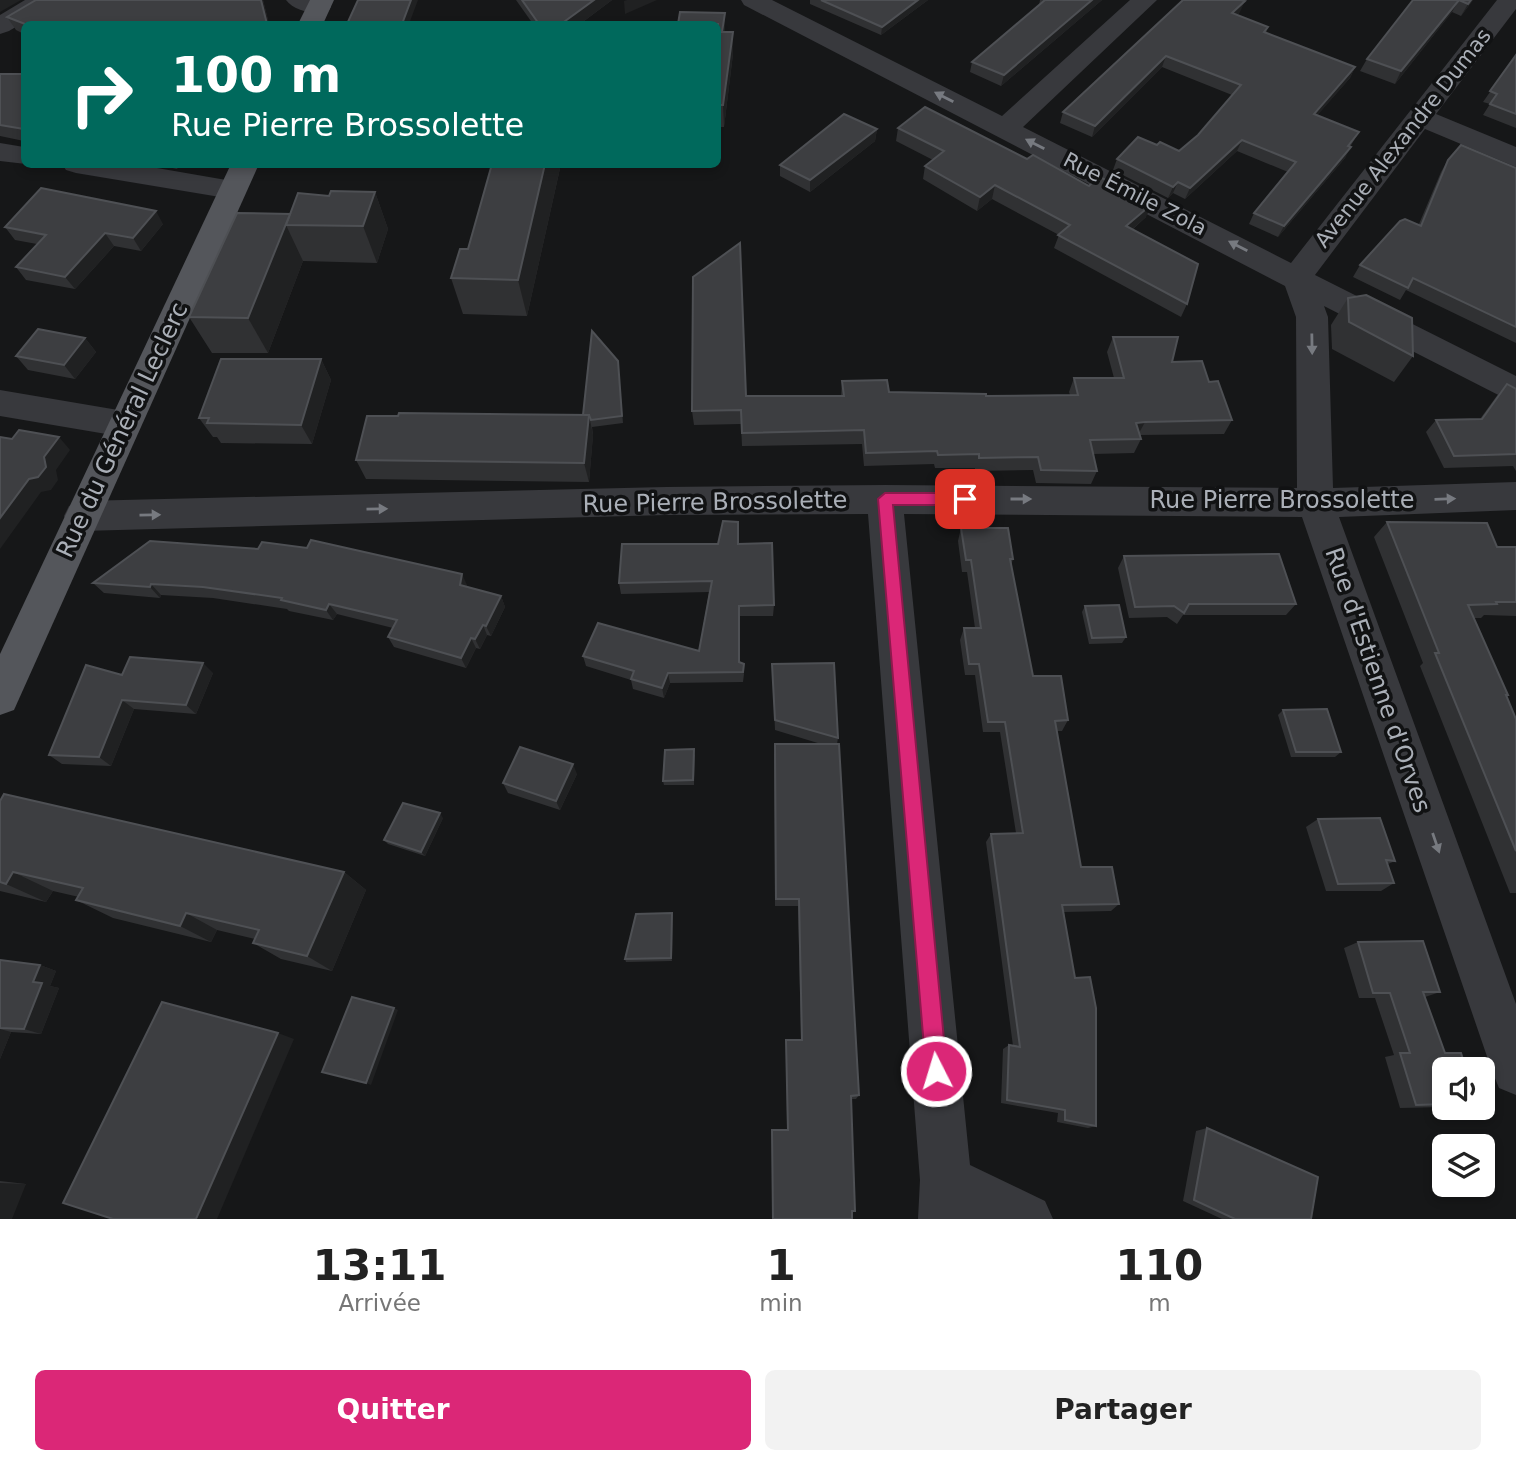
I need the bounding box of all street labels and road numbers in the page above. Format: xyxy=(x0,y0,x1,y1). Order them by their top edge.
street label: Avenue Alexandre Dumas xyxy=(1310,24,1496,252)
street label: Rue Émile Zola xyxy=(1059,147,1211,240)
street label: Rue du Général Leclerc xyxy=(50,298,194,562)
street label: Rue Pierre Brossolette xyxy=(582,486,848,518)
street label: Rue Pierre Brossolette xyxy=(1150,486,1414,514)
street label: Rue d'Estienne d'Orves xyxy=(1319,544,1437,816)

